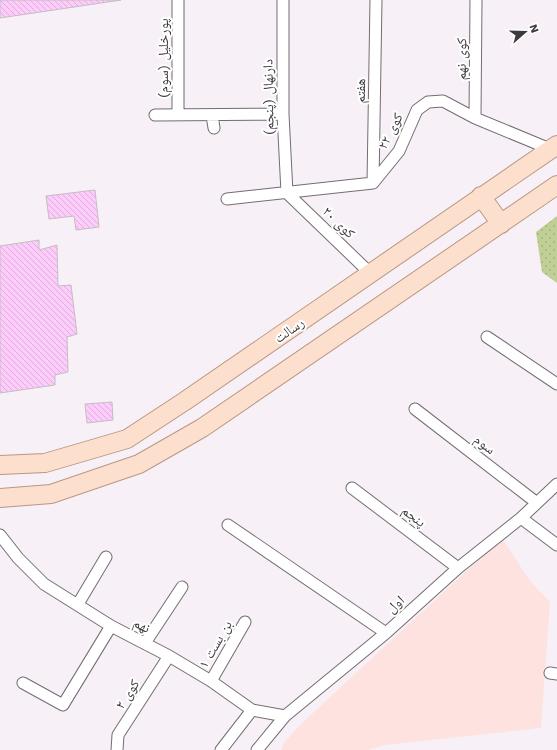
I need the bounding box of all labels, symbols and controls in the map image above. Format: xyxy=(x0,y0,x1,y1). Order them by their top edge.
north arrow xyxy=(505,12,545,52)
street label: پورخلیل (سوم) xyxy=(155,18,173,98)
text: N xyxy=(526,23,541,35)
street label: کوی نهم xyxy=(453,37,471,80)
street label: دارنهال (پنجم) xyxy=(259,59,279,135)
street label: هفتم xyxy=(352,78,370,104)
street label: کوی ۲۲ xyxy=(374,110,407,152)
street label: کوی ۲۰ xyxy=(319,203,358,242)
street label: رسالت xyxy=(271,314,308,347)
street label: سوم xyxy=(470,431,499,459)
street label: پنجم xyxy=(398,502,429,532)
street label: اول xyxy=(383,592,408,617)
street label: نهم xyxy=(130,614,153,638)
street label: بن بست ۱ xyxy=(195,617,236,671)
street label: کوی ۲ xyxy=(112,676,143,712)

